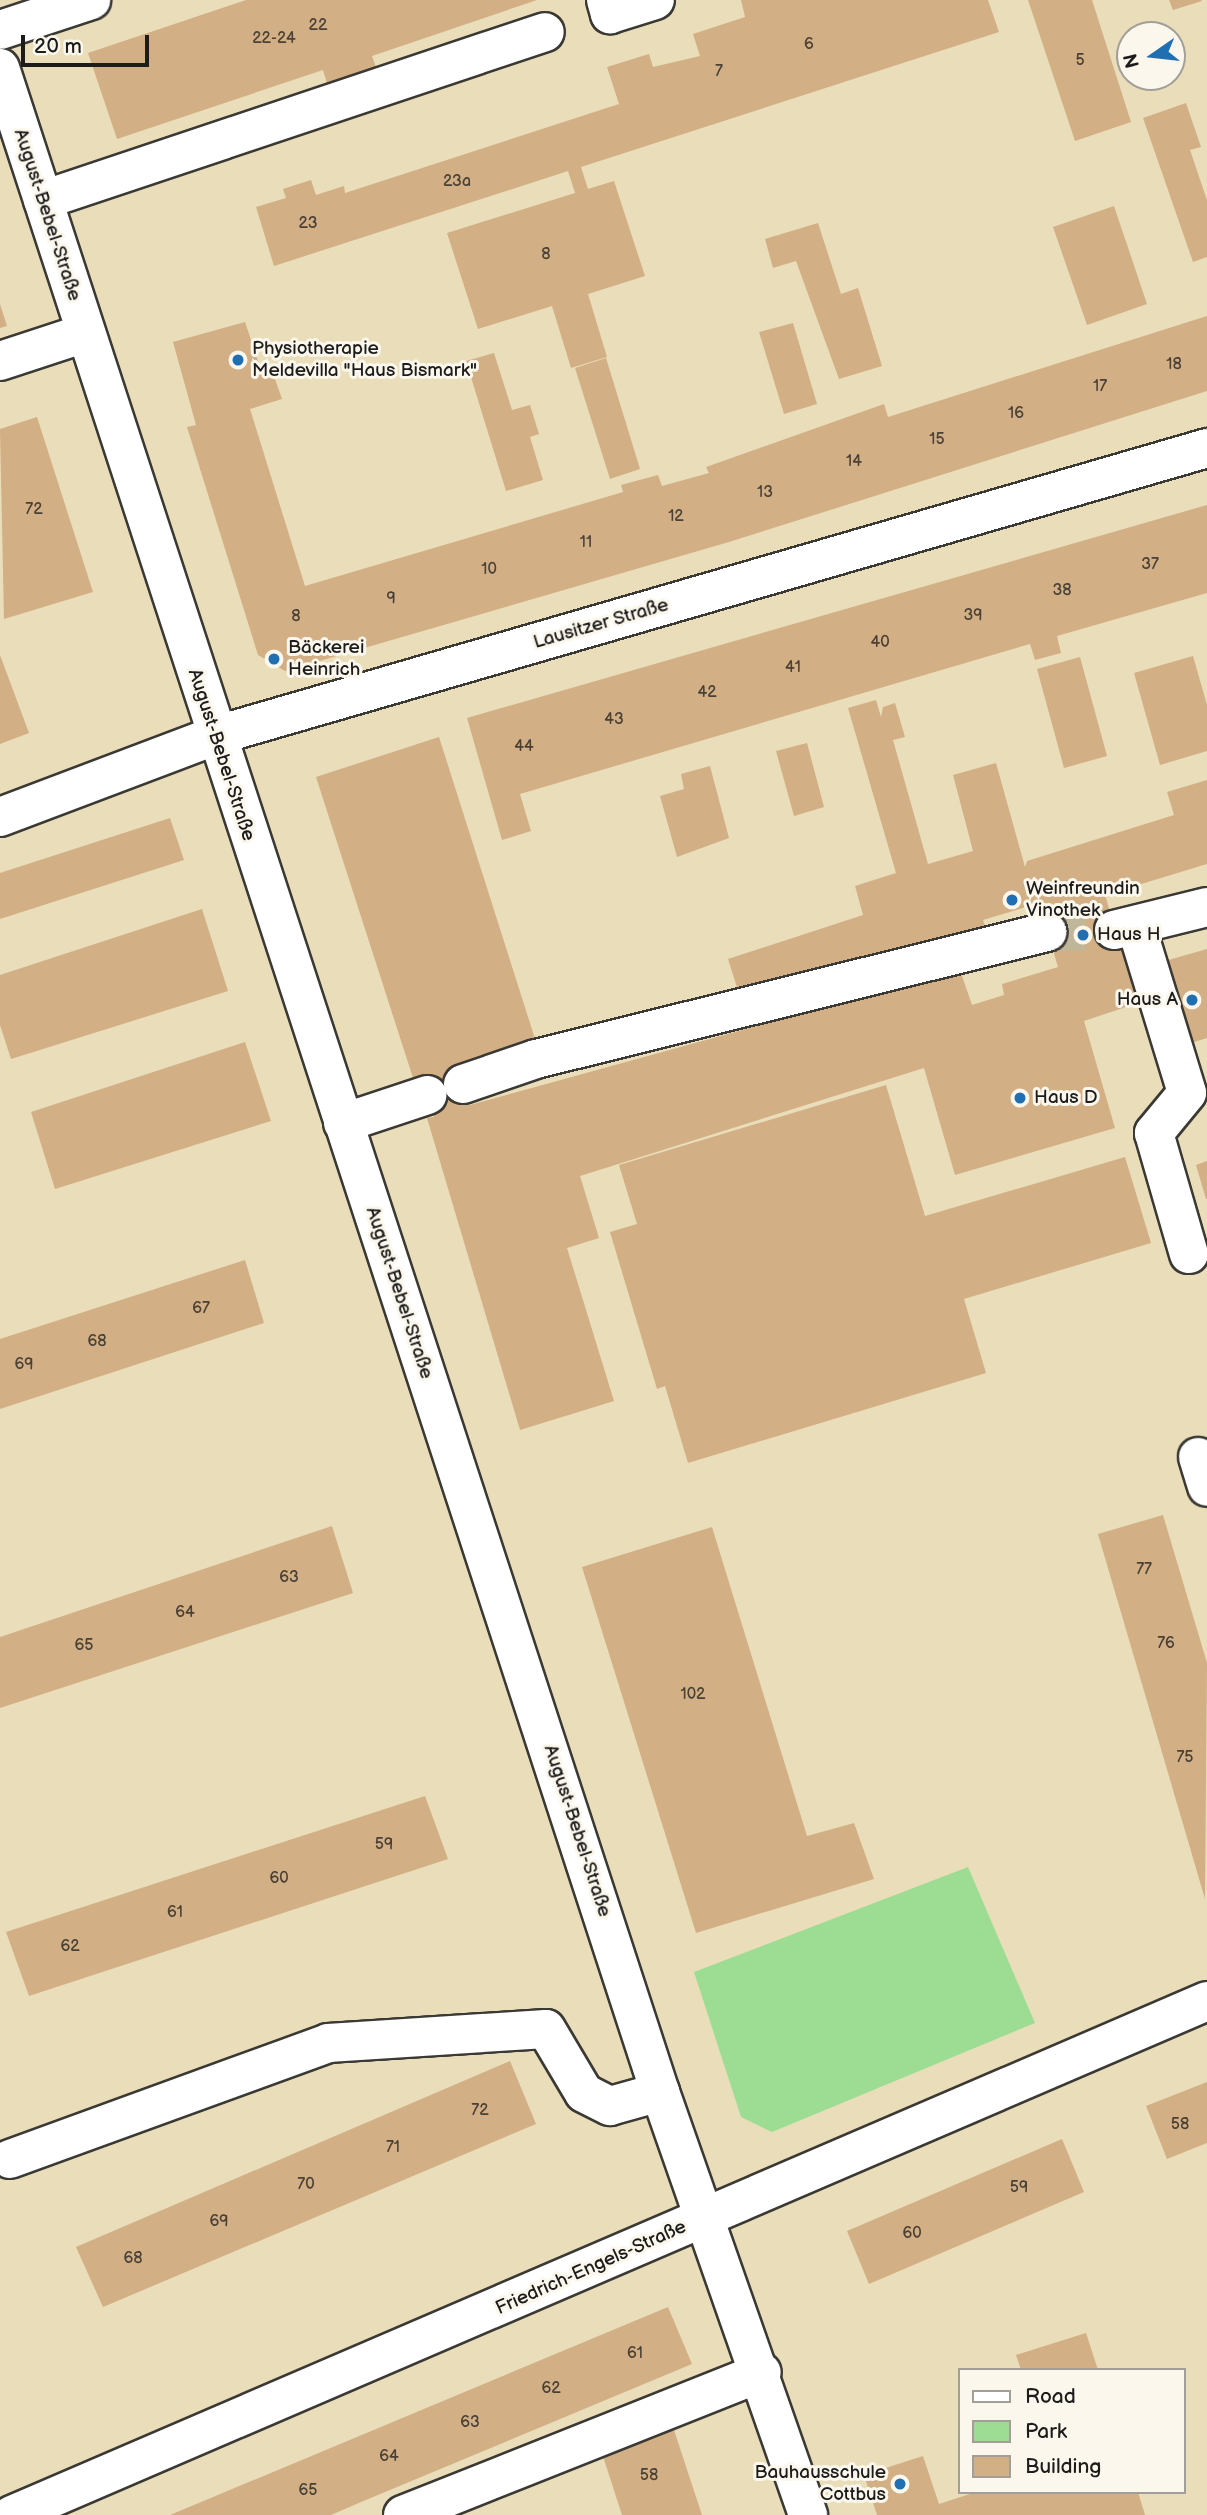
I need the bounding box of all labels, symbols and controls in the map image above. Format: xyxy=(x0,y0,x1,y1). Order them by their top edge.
house number: 22 xyxy=(309,16,327,36)
scale bar xyxy=(24,21,152,65)
north arrow xyxy=(1116,21,1186,91)
house number: 22-24 xyxy=(252,29,296,49)
text: 20 m xyxy=(34,34,82,59)
house number: 6 xyxy=(804,35,814,55)
house number: 5 xyxy=(1075,51,1085,71)
text: N xyxy=(1119,51,1145,70)
house number: 7 xyxy=(715,62,723,82)
street label: August-Bebel-Straße xyxy=(8,126,86,304)
house number: 23a xyxy=(443,172,471,192)
house number: 23 xyxy=(299,214,317,234)
house number: 8 xyxy=(541,245,551,265)
place label: Physiotherapie Meldevilla "Haus Bismark" xyxy=(252,338,477,382)
marker: Physiotherapie Meldevilla "Haus Bismark" xyxy=(230,352,246,368)
house number: 18 xyxy=(1166,355,1182,375)
house number: 17 xyxy=(1093,377,1107,397)
house number: 16 xyxy=(1008,404,1024,424)
house number: 15 xyxy=(929,430,945,450)
house number: 14 xyxy=(846,452,862,472)
house number: 13 xyxy=(757,483,773,503)
house number: 72 xyxy=(25,500,43,520)
house number: 12 xyxy=(668,507,684,527)
house number: 11 xyxy=(580,533,592,553)
house number: 37 xyxy=(1141,555,1159,575)
house number: 10 xyxy=(481,560,497,580)
house number: 38 xyxy=(1052,581,1072,601)
house number: 9 xyxy=(386,589,396,609)
street label: Lausitzer Straße xyxy=(531,594,671,654)
house number: 39 xyxy=(963,606,983,626)
house number: 8 xyxy=(291,607,301,627)
house number: 40 xyxy=(870,633,890,653)
place label: Bäckerei Heinrich xyxy=(288,637,364,681)
marker: Bäckerei Heinrich xyxy=(266,651,282,667)
house number: 41 xyxy=(785,658,801,678)
street label: August-Bebel-Straße xyxy=(182,666,260,844)
house number: 42 xyxy=(697,683,717,703)
house number: 43 xyxy=(604,710,624,730)
house number: 44 xyxy=(514,737,534,757)
place label: Weinfreundin Vinothek xyxy=(1026,878,1140,922)
marker: Weinfreundin Vinothek xyxy=(1004,892,1020,908)
place label: Haus H xyxy=(1097,924,1161,946)
marker: Haus H xyxy=(1075,927,1091,943)
place label: Haus A xyxy=(1117,989,1178,1011)
marker: Haus A xyxy=(1184,992,1200,1008)
place label: Haus D xyxy=(1034,1087,1098,1109)
marker: Haus D xyxy=(1012,1090,1028,1106)
street label: August-Bebel-Straße xyxy=(360,1204,438,1382)
house number: 67 xyxy=(192,1299,210,1319)
house number: 68 xyxy=(87,1332,107,1352)
house number: 69 xyxy=(14,1355,34,1375)
house number: 77 xyxy=(1136,1560,1152,1580)
house number: 63 xyxy=(279,1568,299,1588)
house number: 64 xyxy=(175,1603,195,1623)
house number: 76 xyxy=(1157,1634,1175,1654)
house number: 65 xyxy=(75,1636,93,1656)
house number: 102 xyxy=(680,1685,706,1705)
street label: August-Bebel-Straße xyxy=(538,1742,616,1920)
house number: 75 xyxy=(1176,1748,1194,1768)
house number: 59 xyxy=(375,1835,393,1855)
house number: 60 xyxy=(269,1869,289,1889)
house number: 61 xyxy=(167,1903,183,1923)
house number: 62 xyxy=(60,1937,80,1957)
house number: 72 xyxy=(471,2101,489,2121)
house number: 58 xyxy=(1171,2115,1189,2135)
house number: 71 xyxy=(386,2138,400,2158)
house number: 70 xyxy=(297,2175,315,2195)
house number: 59 xyxy=(1010,2178,1028,2198)
house number: 69 xyxy=(209,2212,229,2232)
street label: Friedrich-Engels-Straße xyxy=(492,2216,690,2320)
house number: 60 xyxy=(902,2224,922,2244)
house number: 68 xyxy=(123,2249,143,2269)
house number: 61 xyxy=(627,2344,643,2364)
legend xyxy=(958,2368,1186,2494)
house number: 62 xyxy=(541,2379,561,2399)
text: Road xyxy=(1025,2384,1076,2409)
house number: 63 xyxy=(460,2413,480,2433)
text: Park xyxy=(1025,2419,1067,2444)
house number: 64 xyxy=(379,2447,399,2467)
text: Building xyxy=(1025,2454,1101,2479)
place label: Bauhausschule Cottbus xyxy=(755,2462,886,2506)
house number: 58 xyxy=(640,2466,658,2486)
marker: Bauhausschule Cottbus xyxy=(892,2476,908,2492)
house number: 65 xyxy=(299,2481,317,2501)

